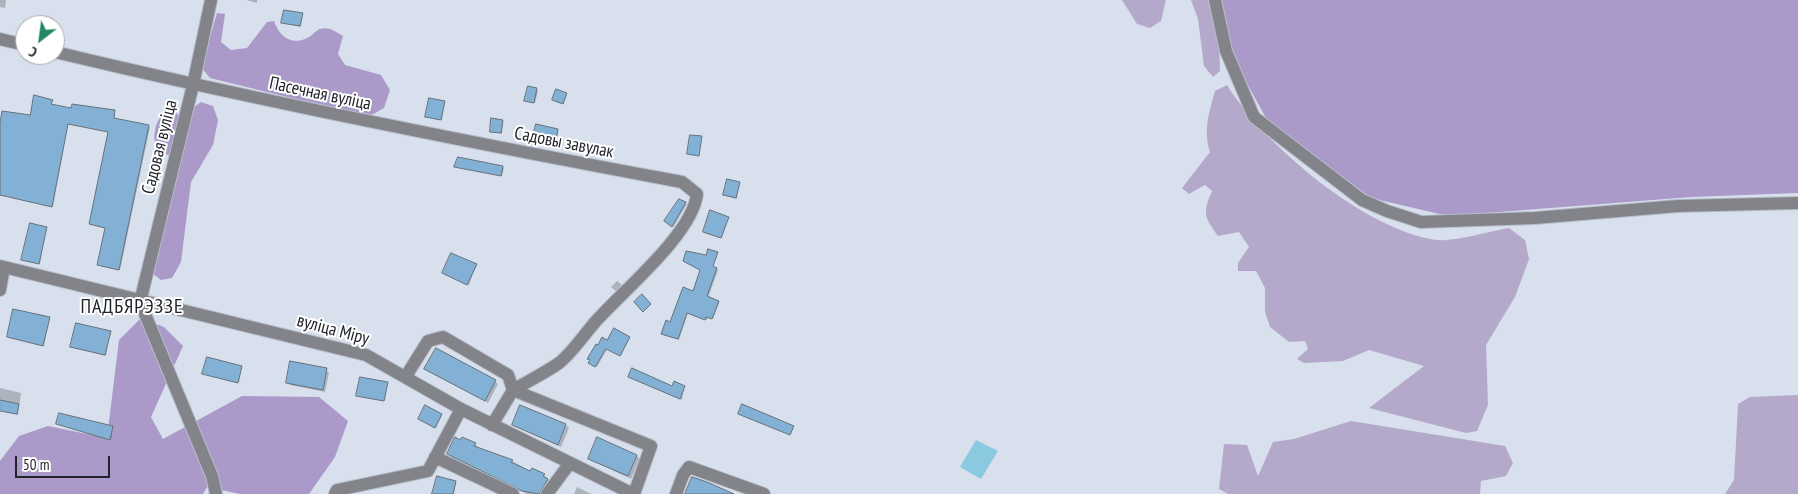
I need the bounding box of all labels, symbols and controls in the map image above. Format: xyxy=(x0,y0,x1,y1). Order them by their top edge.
north arrow xyxy=(15,15,65,65)
text: С xyxy=(26,43,40,62)
street label: Пасечная вуліца xyxy=(267,73,373,115)
street label: Садовая вуліца xyxy=(138,98,182,196)
street label: Садовы завулак xyxy=(513,123,615,163)
district label: ПАДБЯРЭЗЗЕ xyxy=(79,295,185,319)
street label: вуліца Міру xyxy=(295,310,371,350)
scale bar xyxy=(18,446,112,478)
text: 50 m xyxy=(23,455,49,474)

